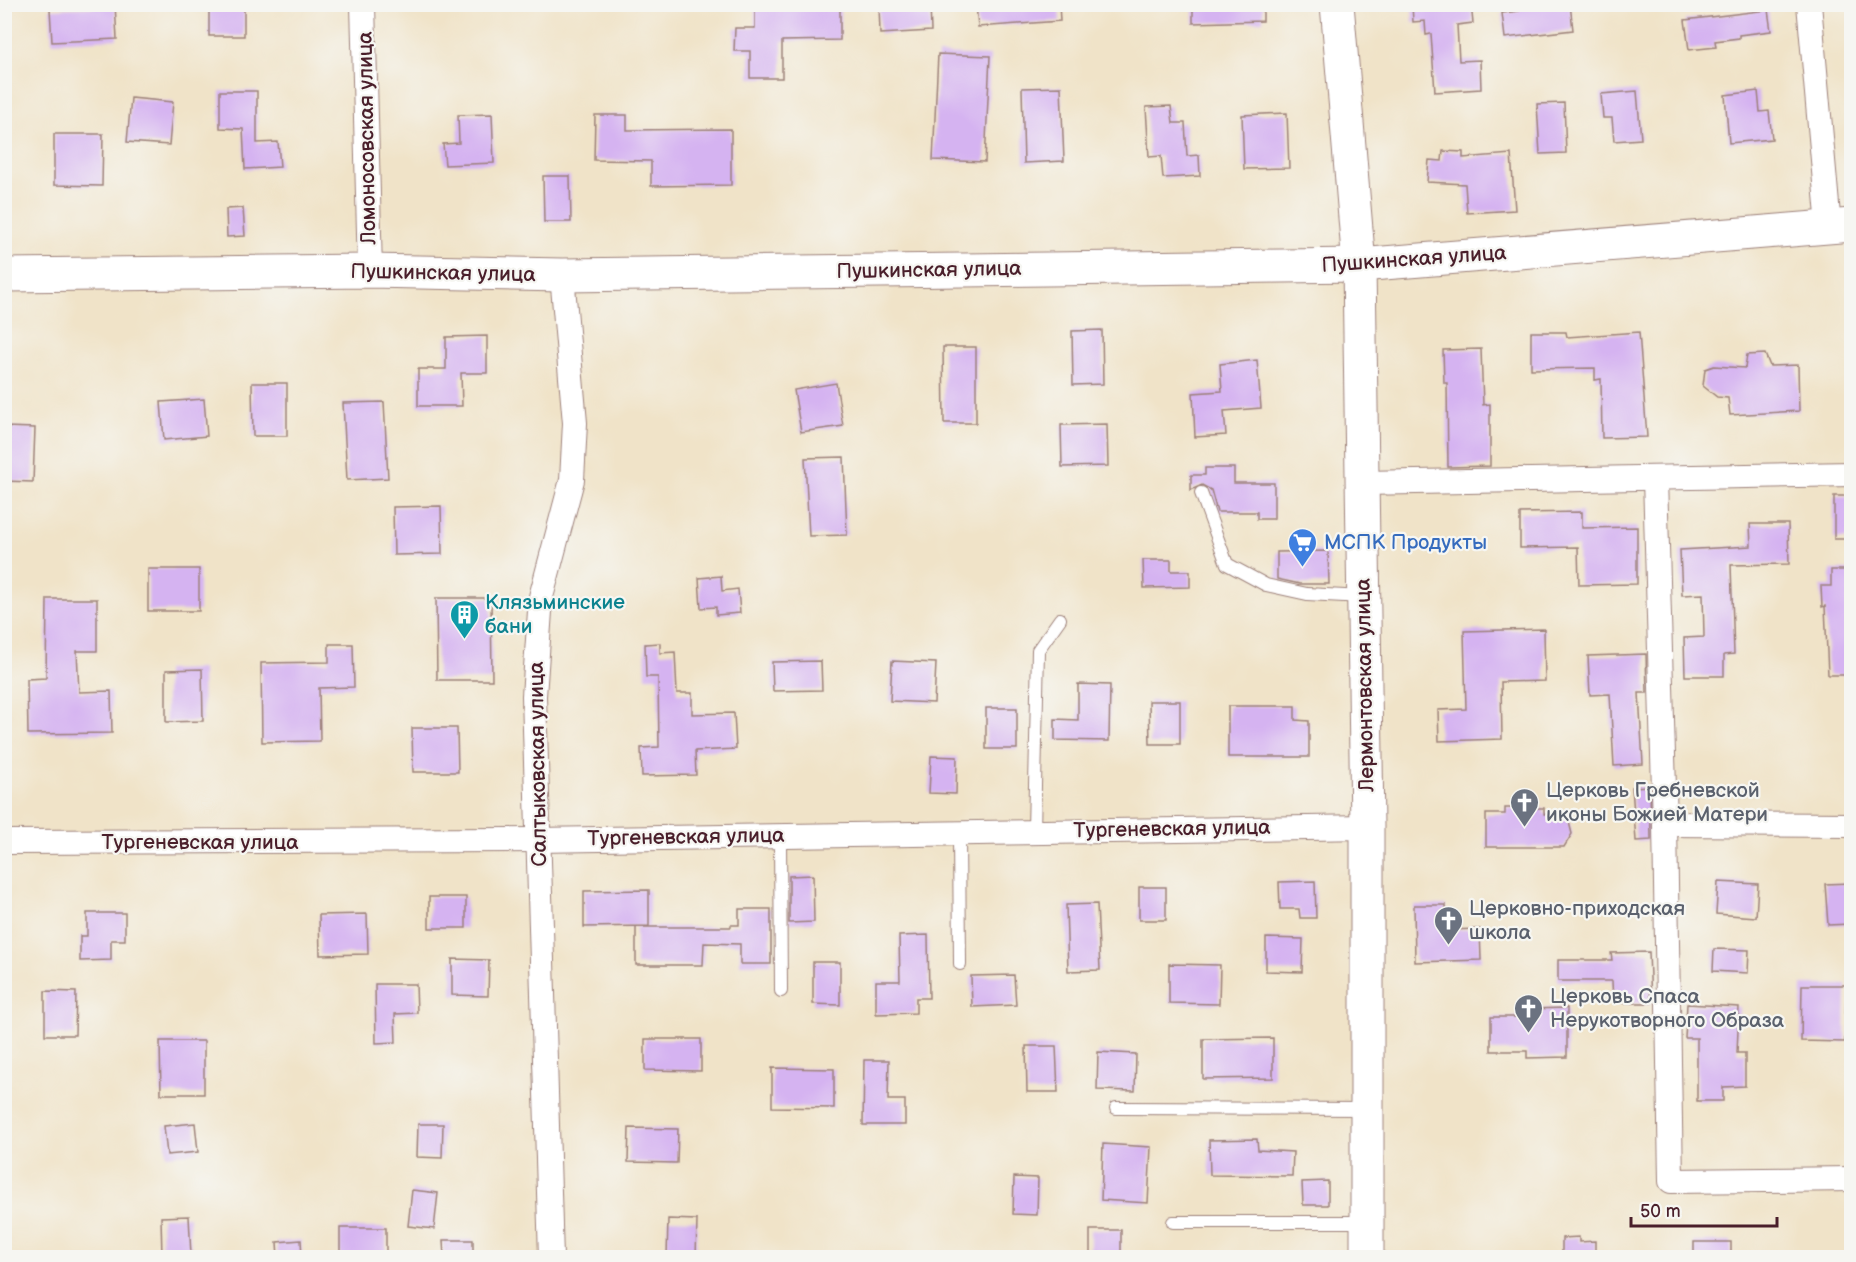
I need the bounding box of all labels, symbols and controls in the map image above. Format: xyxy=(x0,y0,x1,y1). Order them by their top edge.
street label: Ломоносовская улица xyxy=(353,31,381,246)
street label: Пушкинская улица xyxy=(1321,240,1508,278)
street label: Пушкинская улица xyxy=(836,256,1022,284)
street label: Пушкинская улица xyxy=(350,259,536,287)
supermarket icon: МСПК Продукты xyxy=(1287,526,1319,568)
place label: МСПК Продукты xyxy=(1324,530,1487,555)
street label: Лермонтовская улица xyxy=(1351,577,1379,793)
place label: Клязьминские бани xyxy=(485,590,625,639)
building icon: Клязьминские бани xyxy=(448,598,480,640)
street label: Салтыковская улица xyxy=(524,661,552,867)
place label: Церковь Гребневской иконы Божией Матери xyxy=(1546,778,1768,827)
church icon: Церковь Гребневской иконы Божией Матери xyxy=(1509,786,1541,828)
street label: Тургеневская улица xyxy=(1073,815,1271,843)
street label: Тургеневская улица xyxy=(587,823,785,851)
street label: Тургеневская улица xyxy=(101,830,299,855)
place label: Церковно-приходская школа xyxy=(1469,896,1685,945)
church icon: Церковно-приходская школа xyxy=(1432,904,1464,946)
place label: Церковь Спаса Нерукотворного Образа xyxy=(1550,984,1785,1033)
church icon: Церковь Спаса Нерукотворного Образа xyxy=(1513,992,1545,1034)
scale bar xyxy=(1631,1190,1776,1228)
text: 50 m xyxy=(1640,1201,1681,1222)

